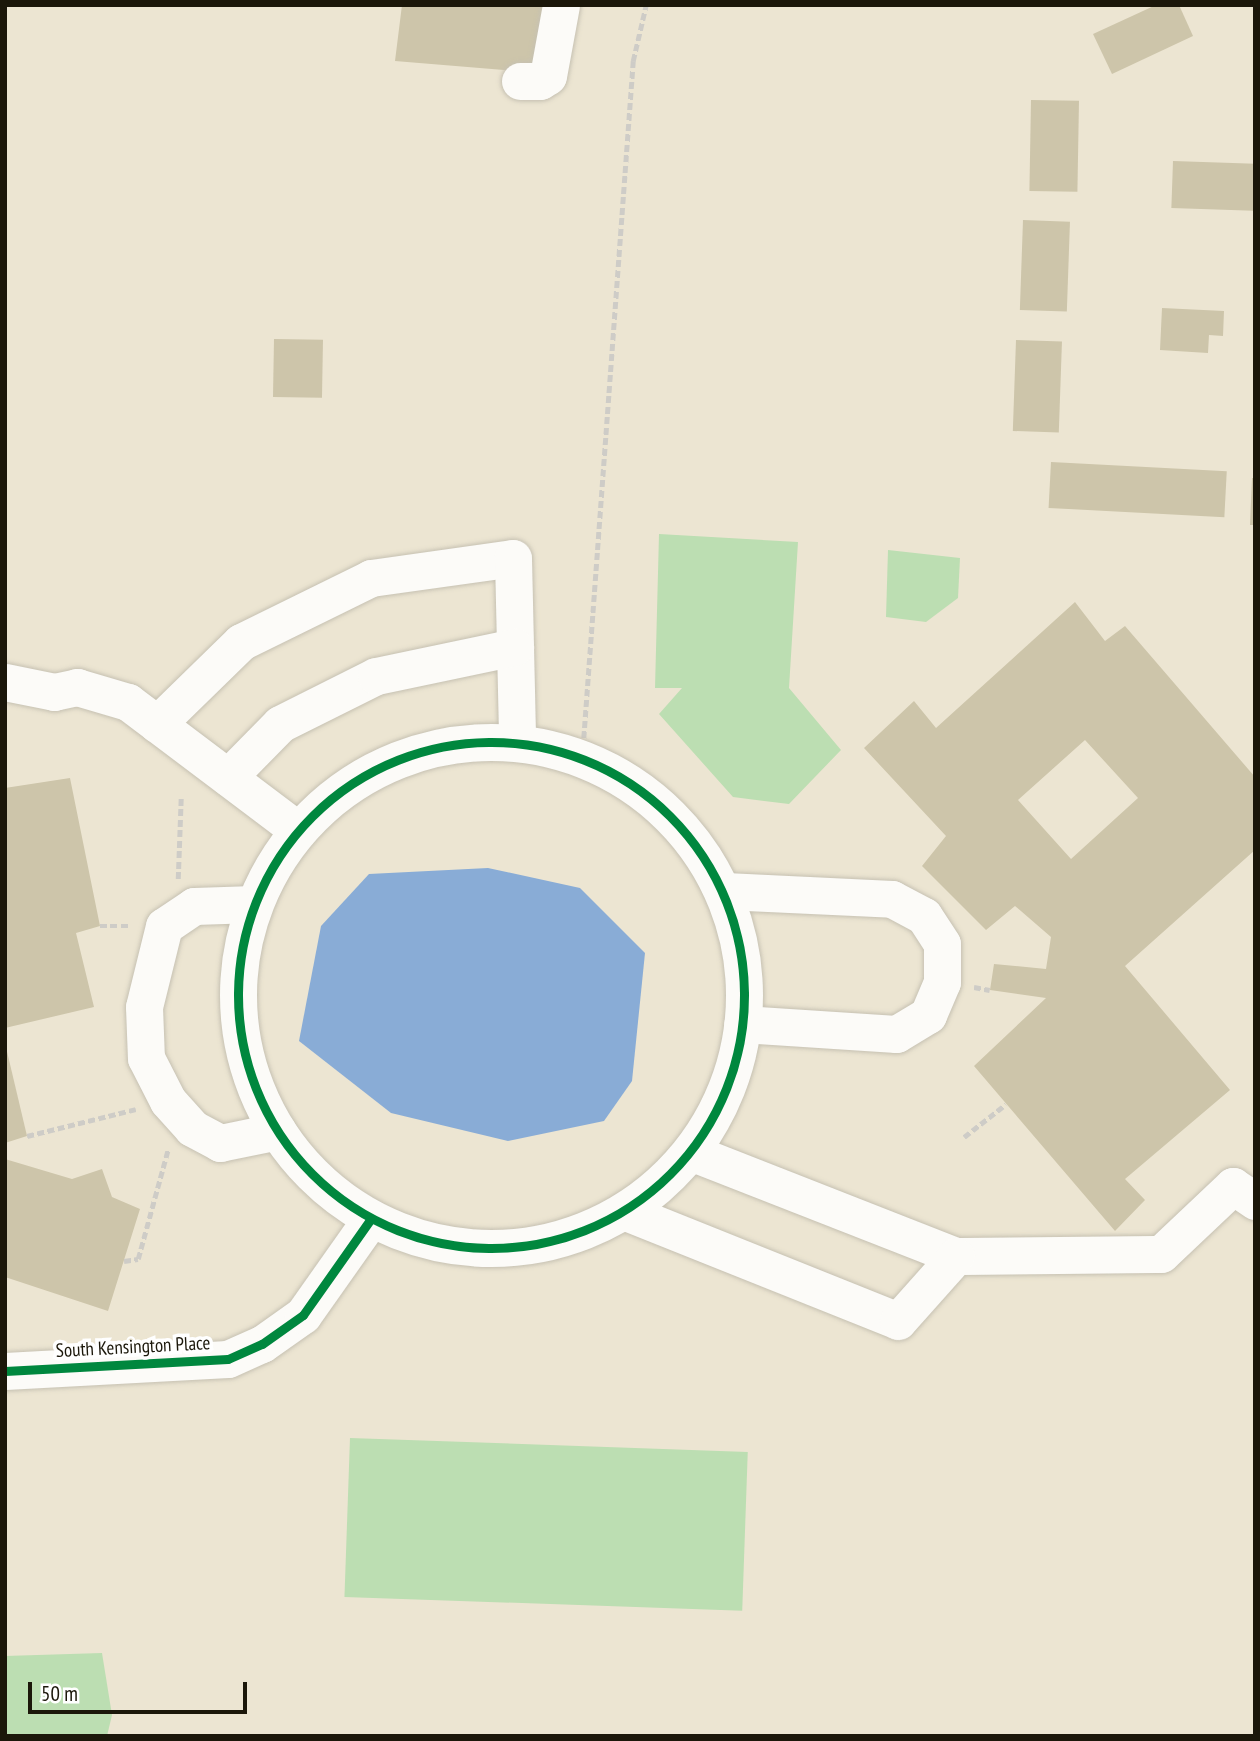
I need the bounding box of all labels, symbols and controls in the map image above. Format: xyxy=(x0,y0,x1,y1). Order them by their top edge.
street label: South Kensington Place xyxy=(55,1332,211,1362)
scale bar xyxy=(32,1668,250,1712)
text: 50 m xyxy=(41,1680,78,1707)

